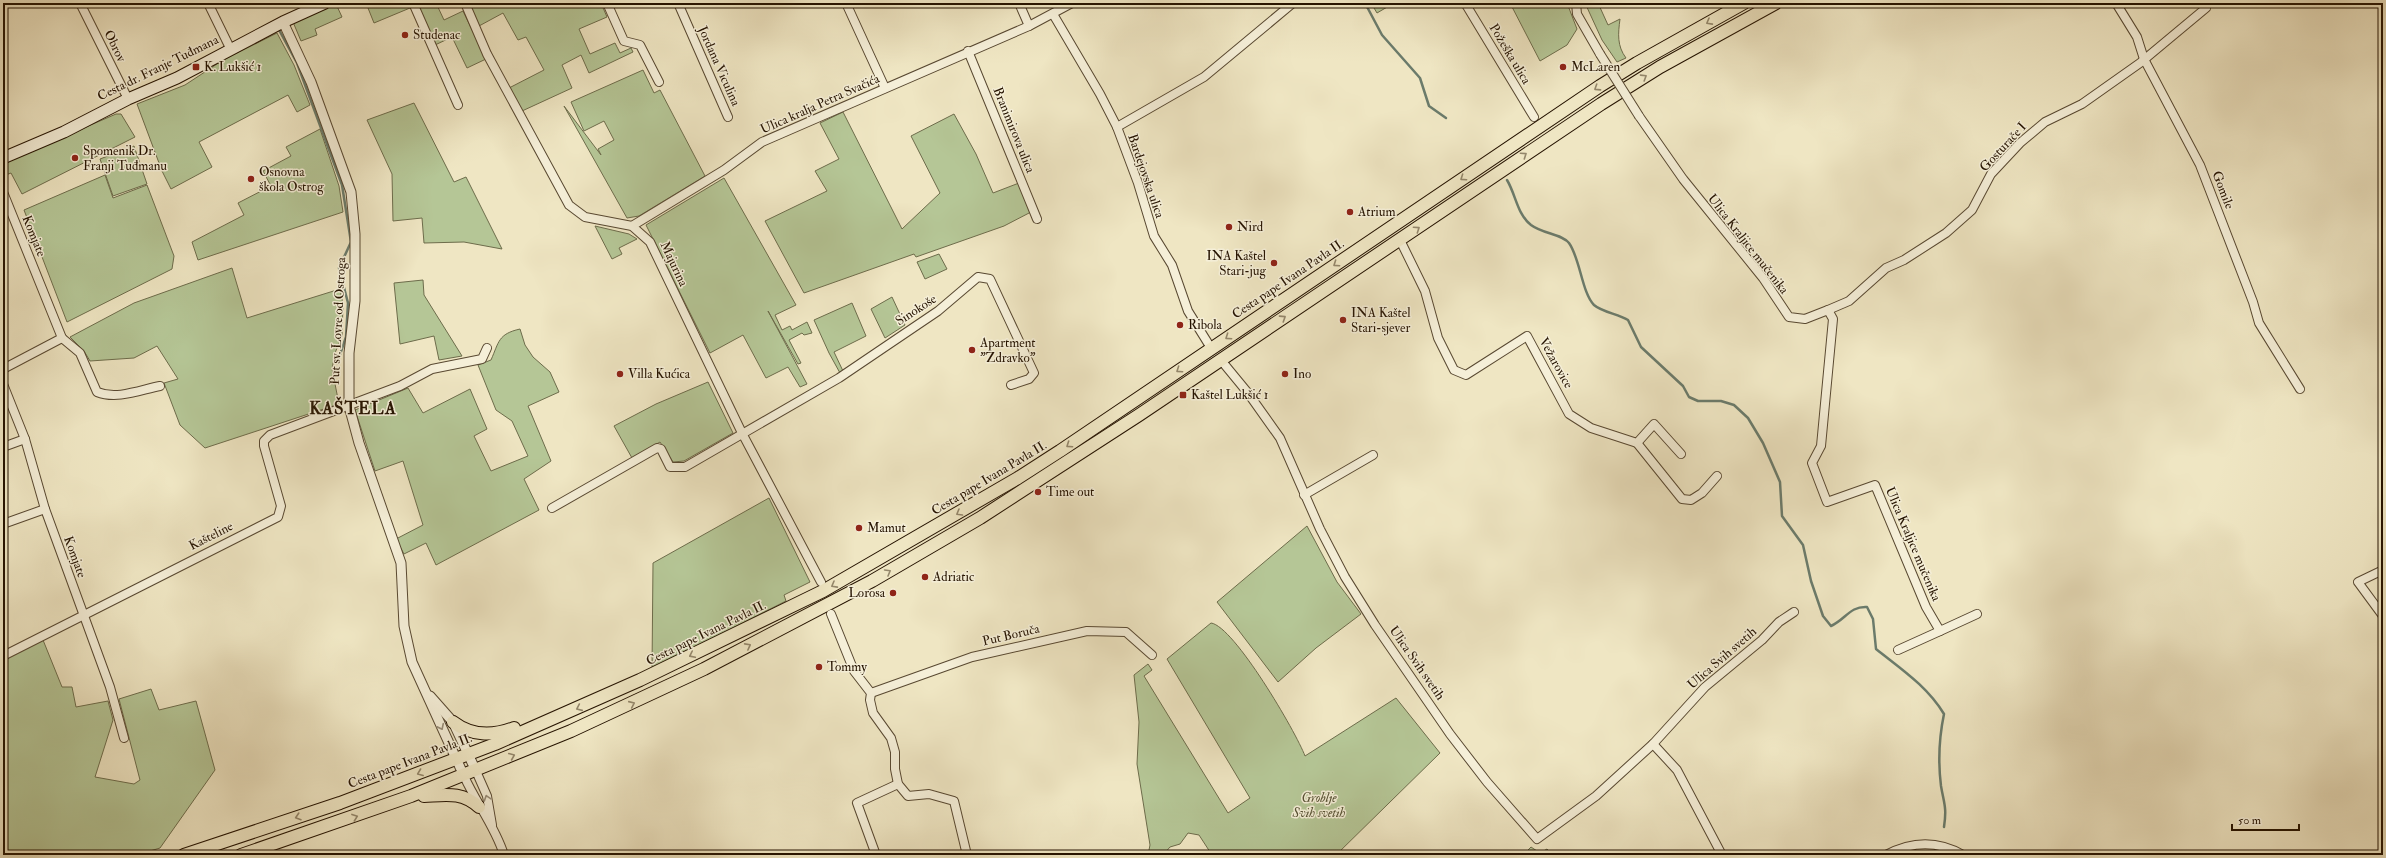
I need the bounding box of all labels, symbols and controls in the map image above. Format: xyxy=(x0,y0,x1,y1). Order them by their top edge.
one-way arrow xyxy=(1706,17,1714,24)
street label: Požeška ulica xyxy=(1486,21,1535,88)
street label: Jordana Viculina xyxy=(694,23,744,109)
street label: Obrov xyxy=(100,27,130,65)
place label: Studenac xyxy=(413,27,460,43)
marker: Studenac xyxy=(400,30,410,40)
street label: Cesta dr. Franje Tuđmana xyxy=(95,31,222,104)
place label: K. Lukšić 1 xyxy=(204,59,262,75)
place label: McLaren xyxy=(1571,59,1620,75)
marker: K. Lukšić 1 xyxy=(191,62,201,72)
marker: McLaren xyxy=(1558,62,1568,72)
street label: Ulica kralja Petra Svačića xyxy=(758,70,883,138)
one-way arrow xyxy=(1640,74,1647,82)
one-way arrow xyxy=(1595,83,1602,90)
street label: Branimirova ulica xyxy=(990,85,1039,176)
street label: Gosturače I xyxy=(1976,119,2030,175)
street label: Bardejovska ulica xyxy=(1124,132,1168,221)
place label: Spomenik Dr. Franji Tuđmanu xyxy=(83,143,167,174)
one-way arrow xyxy=(1520,152,1527,160)
marker: Spomenik Dr. Franji Tuđmanu xyxy=(70,153,80,163)
place label: Osnovna škola Ostrog xyxy=(259,164,324,195)
street label: Gomile xyxy=(2208,169,2238,212)
one-way arrow xyxy=(1460,173,1467,181)
marker: Osnovna škola Ostrog xyxy=(246,174,256,184)
street label: Ulica Kraljice mučenika xyxy=(1704,191,1792,298)
place label: Atrium xyxy=(1357,204,1396,220)
marker: Atrium xyxy=(1345,207,1355,217)
street label: Komjate xyxy=(18,213,50,260)
place label: Nird xyxy=(1237,219,1264,235)
marker: Nird xyxy=(1224,222,1234,232)
one-way arrow xyxy=(1413,226,1420,233)
street label: Cesta pape Ivana Pavla II. xyxy=(1229,236,1348,323)
street label: Majurina xyxy=(657,239,692,290)
place label: INA Kaštel Stari-jug xyxy=(1206,248,1267,279)
street label: Put sv. Lovre od Ostroga xyxy=(327,256,349,385)
marker: INA Kaštel Stari-jug xyxy=(1269,258,1279,268)
one-way arrow xyxy=(1333,260,1340,267)
street label: Sinokoše xyxy=(892,291,940,329)
place label: INA Kaštel Stari-sjever xyxy=(1351,305,1411,336)
one-way arrow xyxy=(1279,315,1286,323)
marker: INA Kaštel Stari-sjever xyxy=(1338,315,1348,325)
place label: Ribola xyxy=(1188,317,1223,333)
marker: Ribola xyxy=(1175,320,1185,330)
one-way arrow xyxy=(1225,332,1232,339)
place label: Apartment "Zdravko" xyxy=(979,335,1036,366)
street label: Vežarovice xyxy=(1535,335,1577,392)
marker: Apartment "Zdravko" xyxy=(967,345,977,355)
one-way arrow xyxy=(1176,365,1183,373)
place label: Villa Kućica xyxy=(628,366,691,382)
place label: Ino xyxy=(1293,366,1311,382)
marker: Villa Kućica xyxy=(615,369,625,379)
marker: Ino xyxy=(1280,369,1290,379)
place label: Kaštel Lukšić 1 xyxy=(1191,387,1269,403)
marker: Kaštel Lukšić 1 xyxy=(1178,390,1188,400)
district label: KAŠTELA xyxy=(309,396,397,419)
street label: Cesta pape Ivana Pavla II. xyxy=(929,437,1050,520)
one-way arrow xyxy=(1067,440,1074,447)
place label: Time out xyxy=(1046,484,1094,500)
street label: Ulica Kraljice mučenika xyxy=(1882,485,1945,604)
marker: Time out xyxy=(1033,487,1043,497)
one-way arrow xyxy=(956,509,963,516)
street label: Kašteline xyxy=(186,518,236,554)
place label: Mamut xyxy=(867,520,906,536)
marker: Mamut xyxy=(854,523,864,533)
street label: Komjate xyxy=(60,534,90,581)
place label: Adriatic xyxy=(932,569,974,585)
one-way arrow xyxy=(884,570,891,577)
marker: Adriatic xyxy=(920,572,930,582)
one-way arrow xyxy=(831,580,838,588)
place label: Lorosa xyxy=(848,585,886,601)
marker: Lorosa xyxy=(888,588,898,598)
street label: Cesta pape Ivana Pavla II. xyxy=(643,597,769,670)
street label: Put Boruča xyxy=(981,621,1042,649)
street label: Ulica Svih svetih xyxy=(1386,623,1448,703)
street label: Ulica Svih svetih xyxy=(1684,623,1760,692)
one-way arrow xyxy=(744,643,751,651)
one-way arrow xyxy=(689,650,697,658)
place label: Tommy xyxy=(827,659,867,676)
marker: Tommy xyxy=(814,662,824,672)
one-way arrow xyxy=(627,701,635,709)
one-way arrow xyxy=(575,703,583,711)
one-way arrow xyxy=(436,722,444,730)
street label: Cesta pape Ivana Pavla II. xyxy=(346,730,475,793)
one-way arrow xyxy=(508,753,516,761)
one-way arrow xyxy=(417,768,424,776)
park label: Groblje Svih svetih xyxy=(1292,790,1346,821)
one-way arrow xyxy=(483,794,492,801)
scale bar xyxy=(2232,806,2299,832)
one-way arrow xyxy=(295,812,302,821)
one-way arrow xyxy=(351,813,358,822)
text: 50 m xyxy=(2238,813,2262,828)

